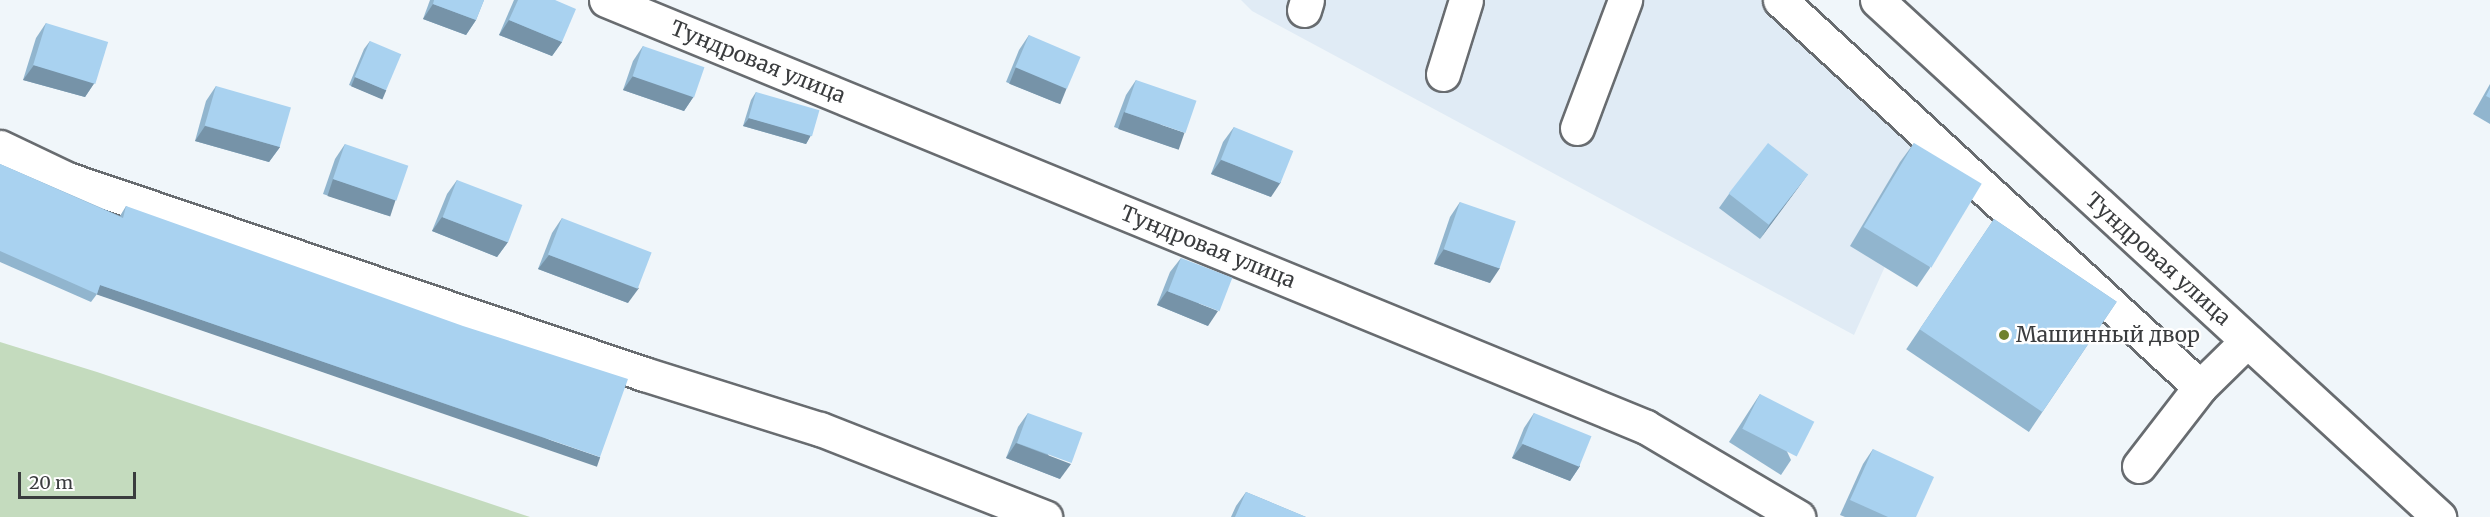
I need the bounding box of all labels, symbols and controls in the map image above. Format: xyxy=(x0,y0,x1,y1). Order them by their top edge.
street label: Тундровая улица xyxy=(667,15,849,109)
street label: Тундровая улица xyxy=(2080,187,2236,331)
street label: Тундровая улица xyxy=(1117,200,1299,294)
place label: Машинный двор xyxy=(2016,322,2200,348)
marker: Машинный двор xyxy=(1997,328,2011,342)
scale bar xyxy=(21,460,140,498)
text: 20 m xyxy=(29,471,73,494)

